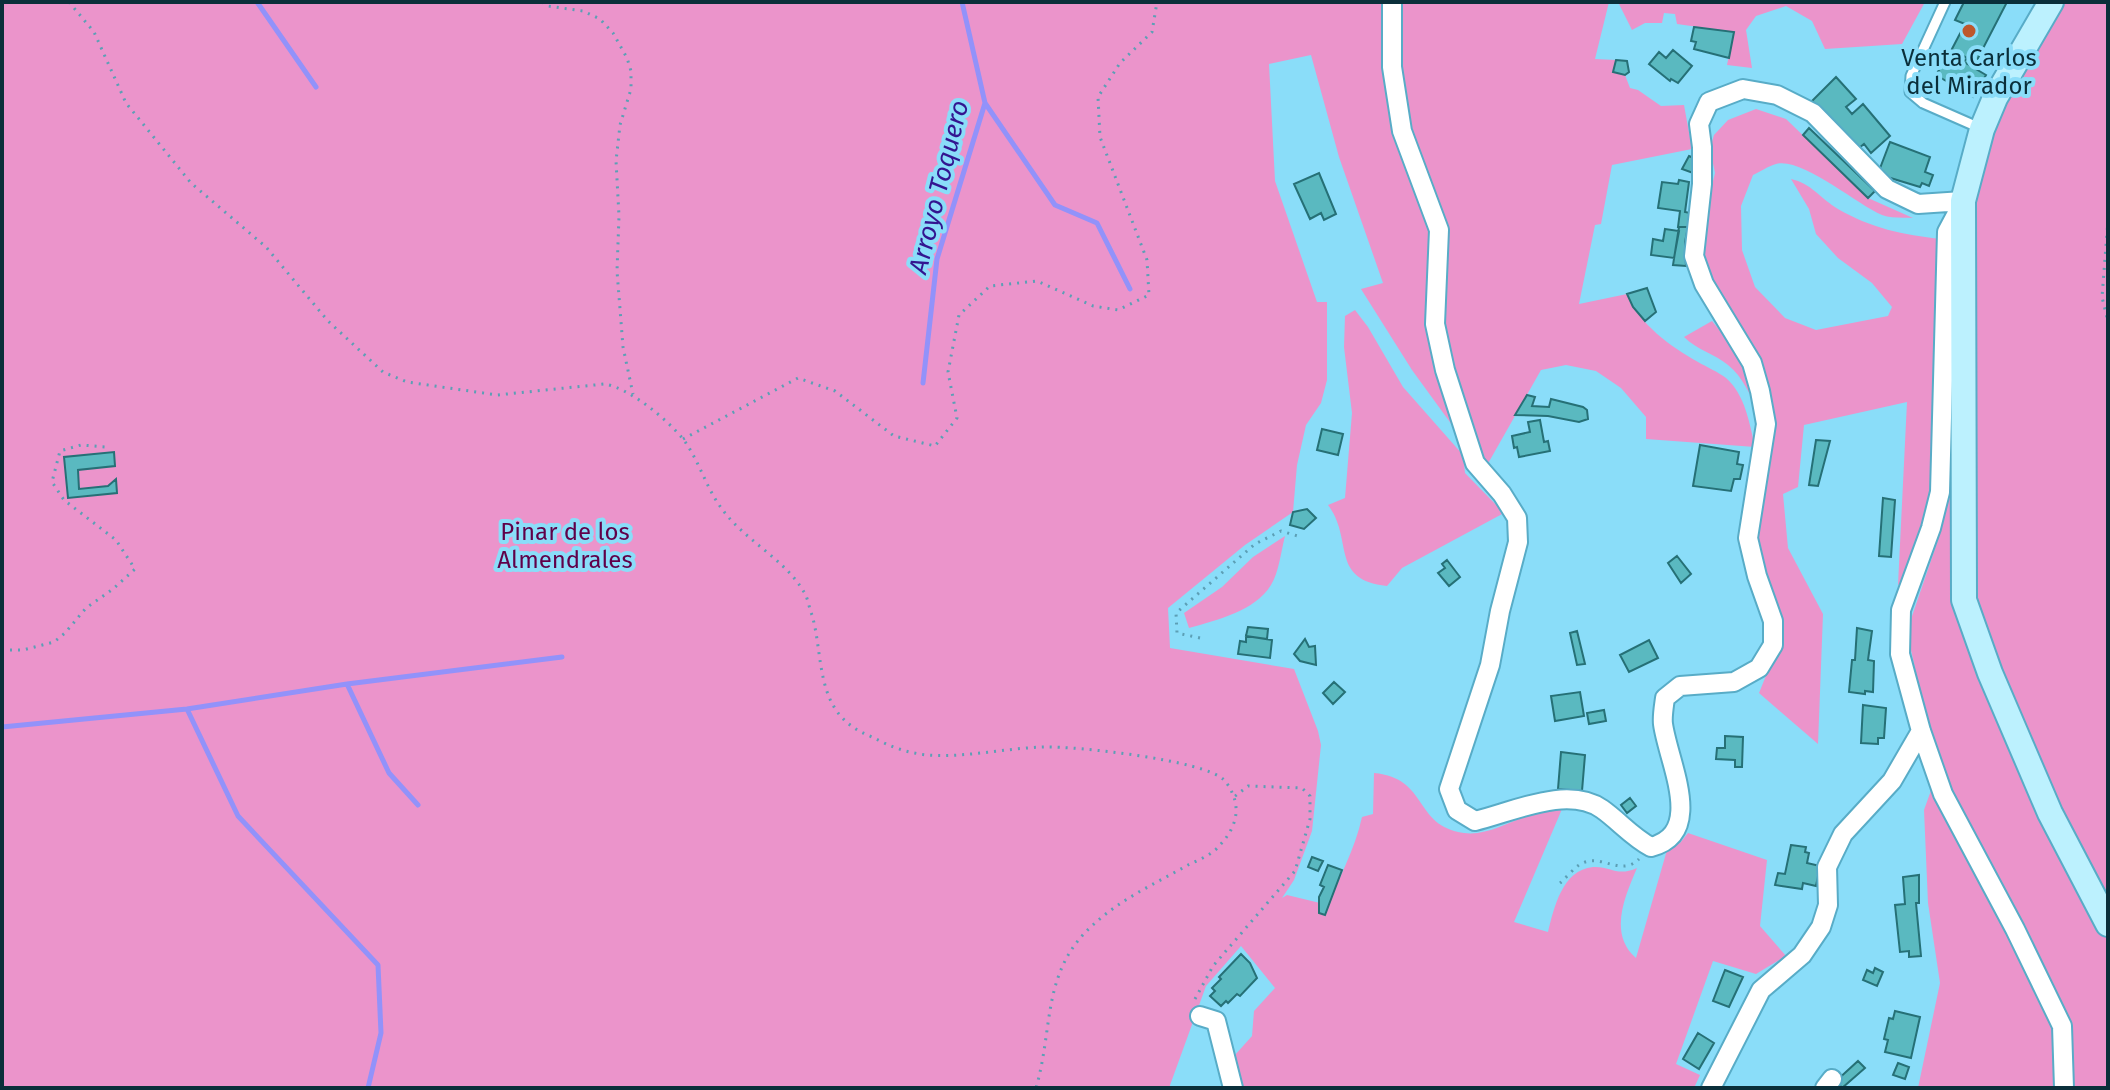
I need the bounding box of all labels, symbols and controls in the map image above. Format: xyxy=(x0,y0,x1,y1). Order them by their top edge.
marker: Venta Carlos del Mirador xyxy=(1960,22,1978,40)
place label: Venta Carlos del Mirador xyxy=(1901,44,2037,100)
water label: Arroyo Toquero xyxy=(902,97,976,278)
park label: Pinar de los Almendrales xyxy=(497,518,633,574)

